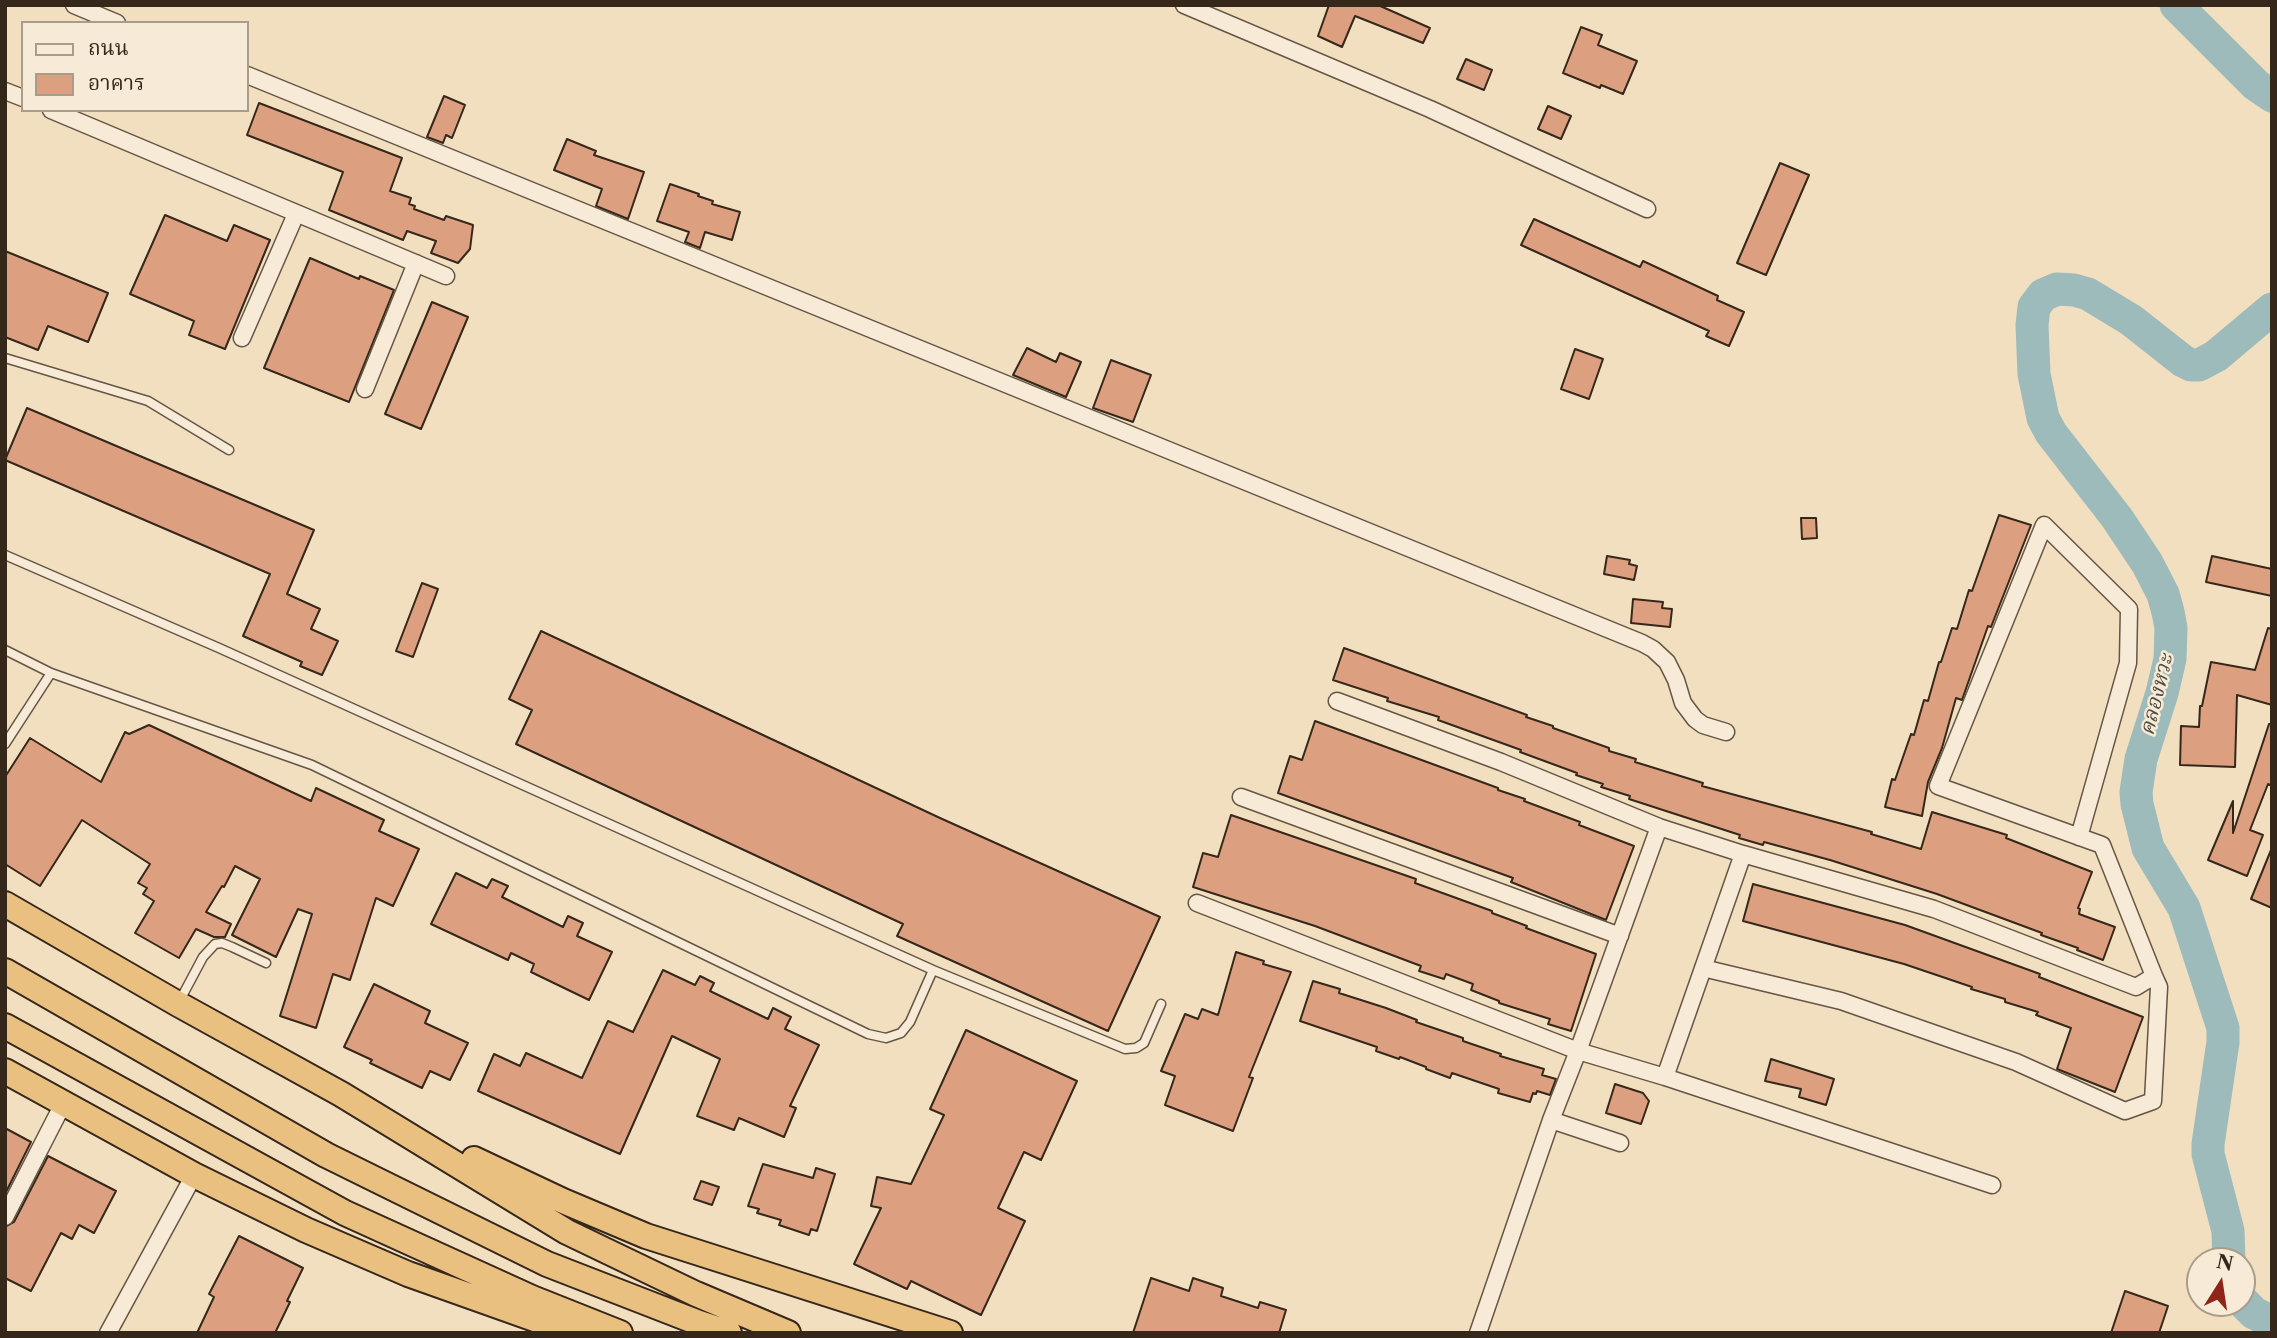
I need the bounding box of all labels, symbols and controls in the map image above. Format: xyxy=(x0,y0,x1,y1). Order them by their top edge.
legend xyxy=(21,21,248,112)
text: ถนน xyxy=(88,35,129,60)
text: อาคาร xyxy=(88,70,145,95)
water label: คลองหวะ xyxy=(2135,652,2179,738)
north arrow xyxy=(2186,1247,2256,1317)
text: N xyxy=(2215,1250,2236,1276)

